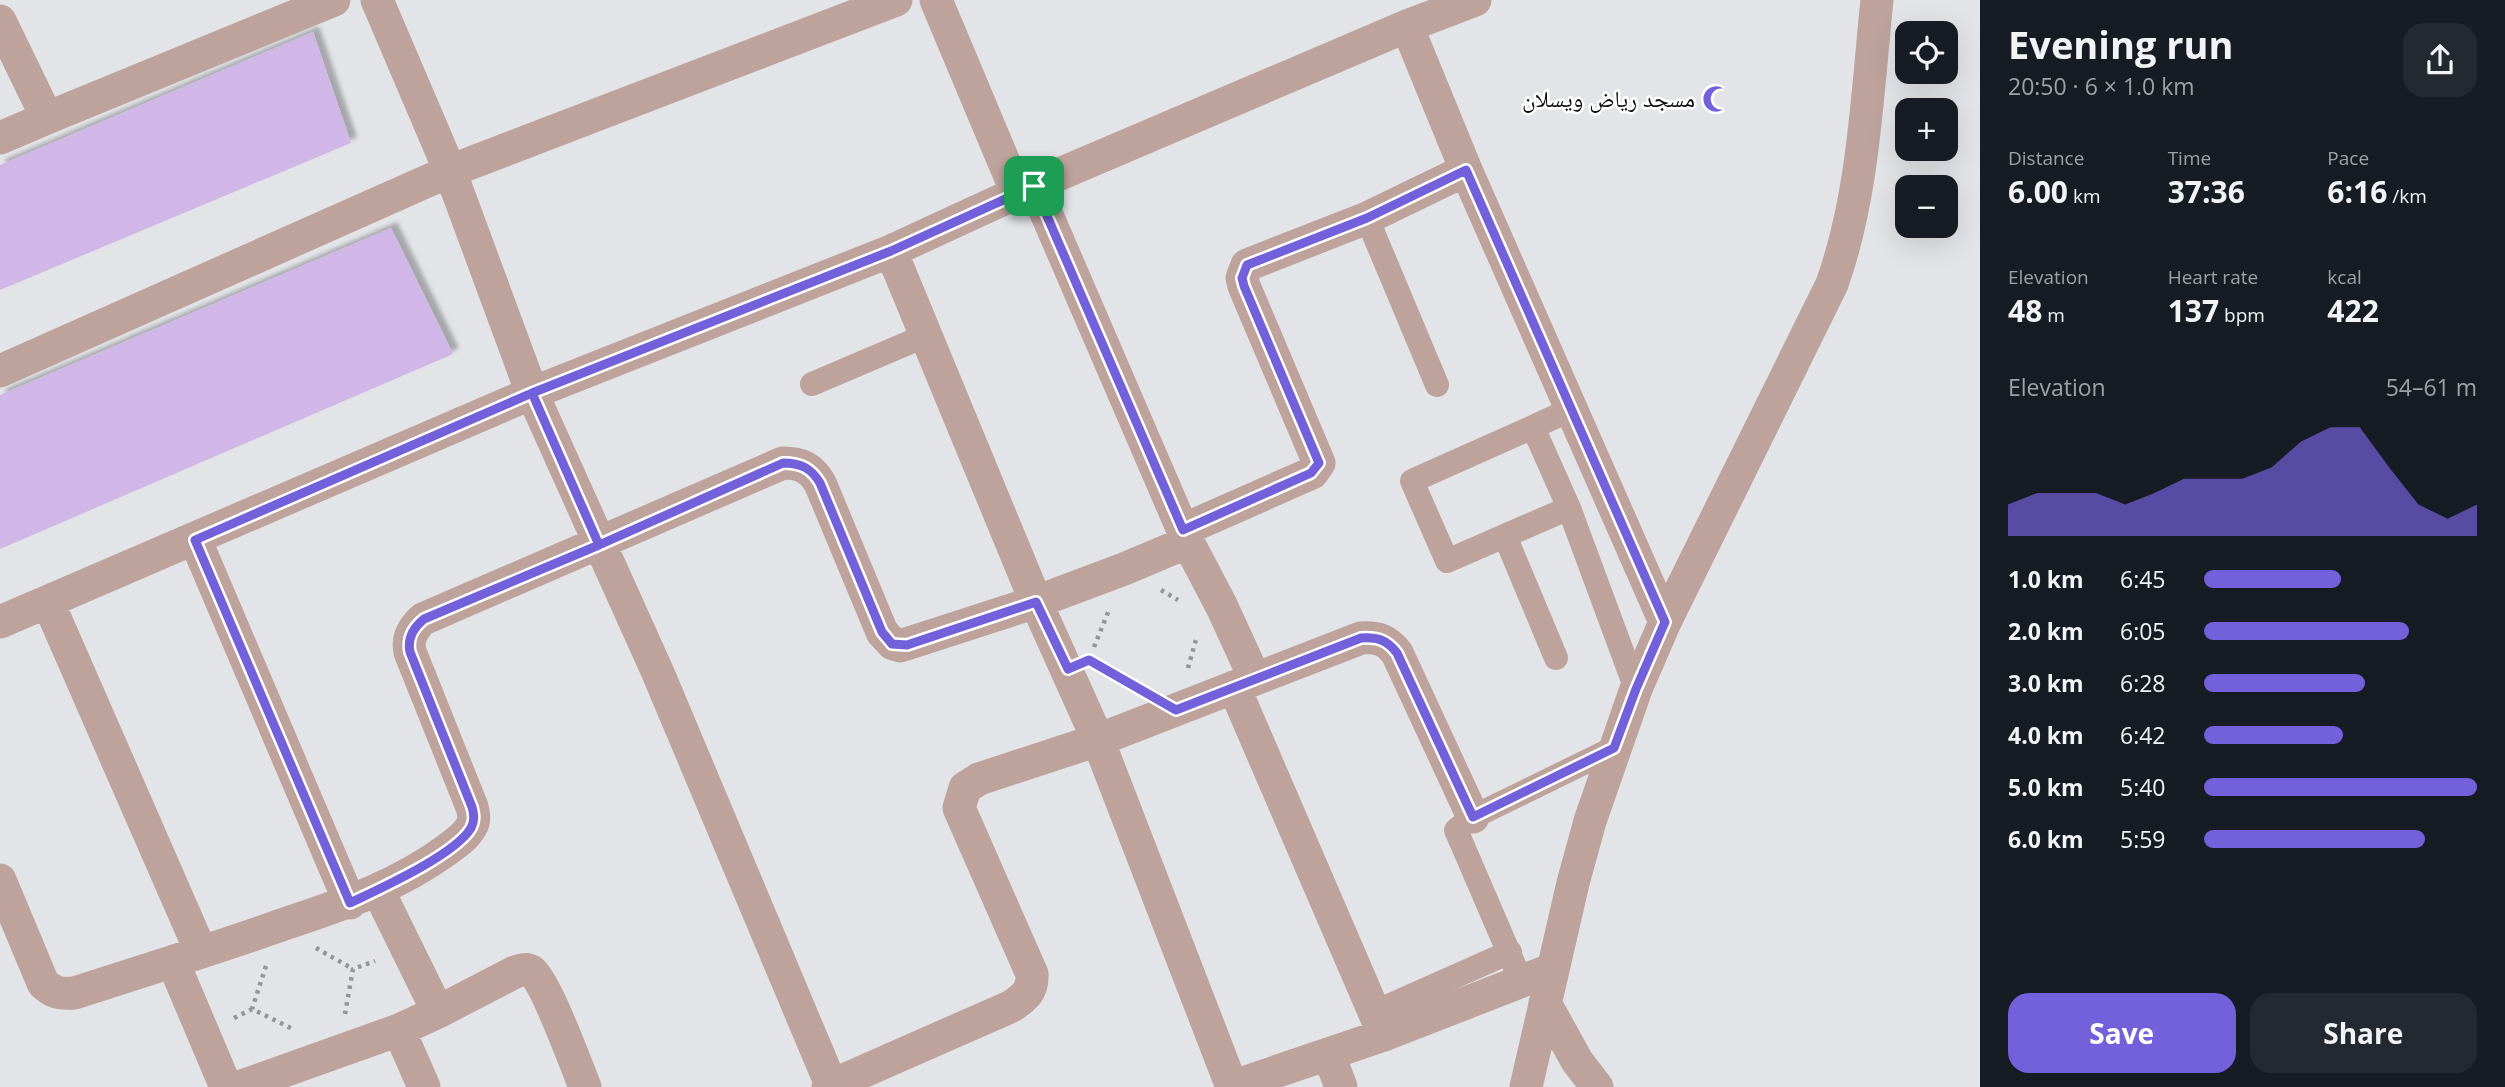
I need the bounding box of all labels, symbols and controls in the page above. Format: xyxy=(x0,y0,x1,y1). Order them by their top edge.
text: Evening run xyxy=(2008,18,2233,70)
map controls xyxy=(1895,21,1958,238)
button: locate xyxy=(1895,21,1958,84)
button: share xyxy=(2403,23,2477,97)
text: 20:50 · 6 × 1.0 km xyxy=(2008,70,2195,102)
place label: مسجد رياض ويسلان xyxy=(1522,82,1695,114)
mosque icon: مسجد رياض ويسلان xyxy=(1701,84,1731,114)
button: + xyxy=(1895,98,1958,161)
text: Distance xyxy=(2008,145,2084,171)
text: Time xyxy=(2168,145,2211,171)
text: Pace xyxy=(2327,145,2369,171)
pin xyxy=(1004,156,1064,216)
icon: arrive xyxy=(1015,167,1053,205)
text: 6.00 xyxy=(2008,171,2068,212)
text: 37:36 xyxy=(2168,171,2245,212)
text: 6:16 xyxy=(2327,171,2387,212)
button: − xyxy=(1895,175,1958,238)
text: km xyxy=(2068,183,2101,209)
text: /km xyxy=(2387,183,2427,209)
text: Elevation xyxy=(2008,264,2089,290)
text: Heart rate xyxy=(2168,264,2258,290)
text: kcal xyxy=(2327,264,2362,290)
text: 48 xyxy=(2008,290,2042,331)
text: 137 xyxy=(2168,290,2219,331)
text: 422 xyxy=(2327,290,2379,331)
text: m xyxy=(2042,302,2065,328)
text: bpm xyxy=(2219,302,2265,328)
text: Elevation xyxy=(2008,371,2106,403)
text: 54–61 m xyxy=(2386,371,2477,403)
text: 1.0 km xyxy=(2008,563,2084,595)
text: 6:45 xyxy=(2120,563,2166,595)
text: 2.0 km xyxy=(2008,615,2084,647)
text: 6:05 xyxy=(2120,615,2166,647)
text: 3.0 km xyxy=(2008,667,2084,699)
text: 6:28 xyxy=(2120,667,2166,699)
text: 4.0 km xyxy=(2008,719,2084,751)
text: 6:42 xyxy=(2120,719,2166,751)
text: 5.0 km xyxy=(2008,771,2084,803)
text: 5:40 xyxy=(2120,771,2166,803)
text: 6.0 km xyxy=(2008,823,2084,855)
text: 5:59 xyxy=(2120,823,2166,855)
button: Save xyxy=(2008,993,2236,1073)
button: Share xyxy=(2250,993,2477,1073)

